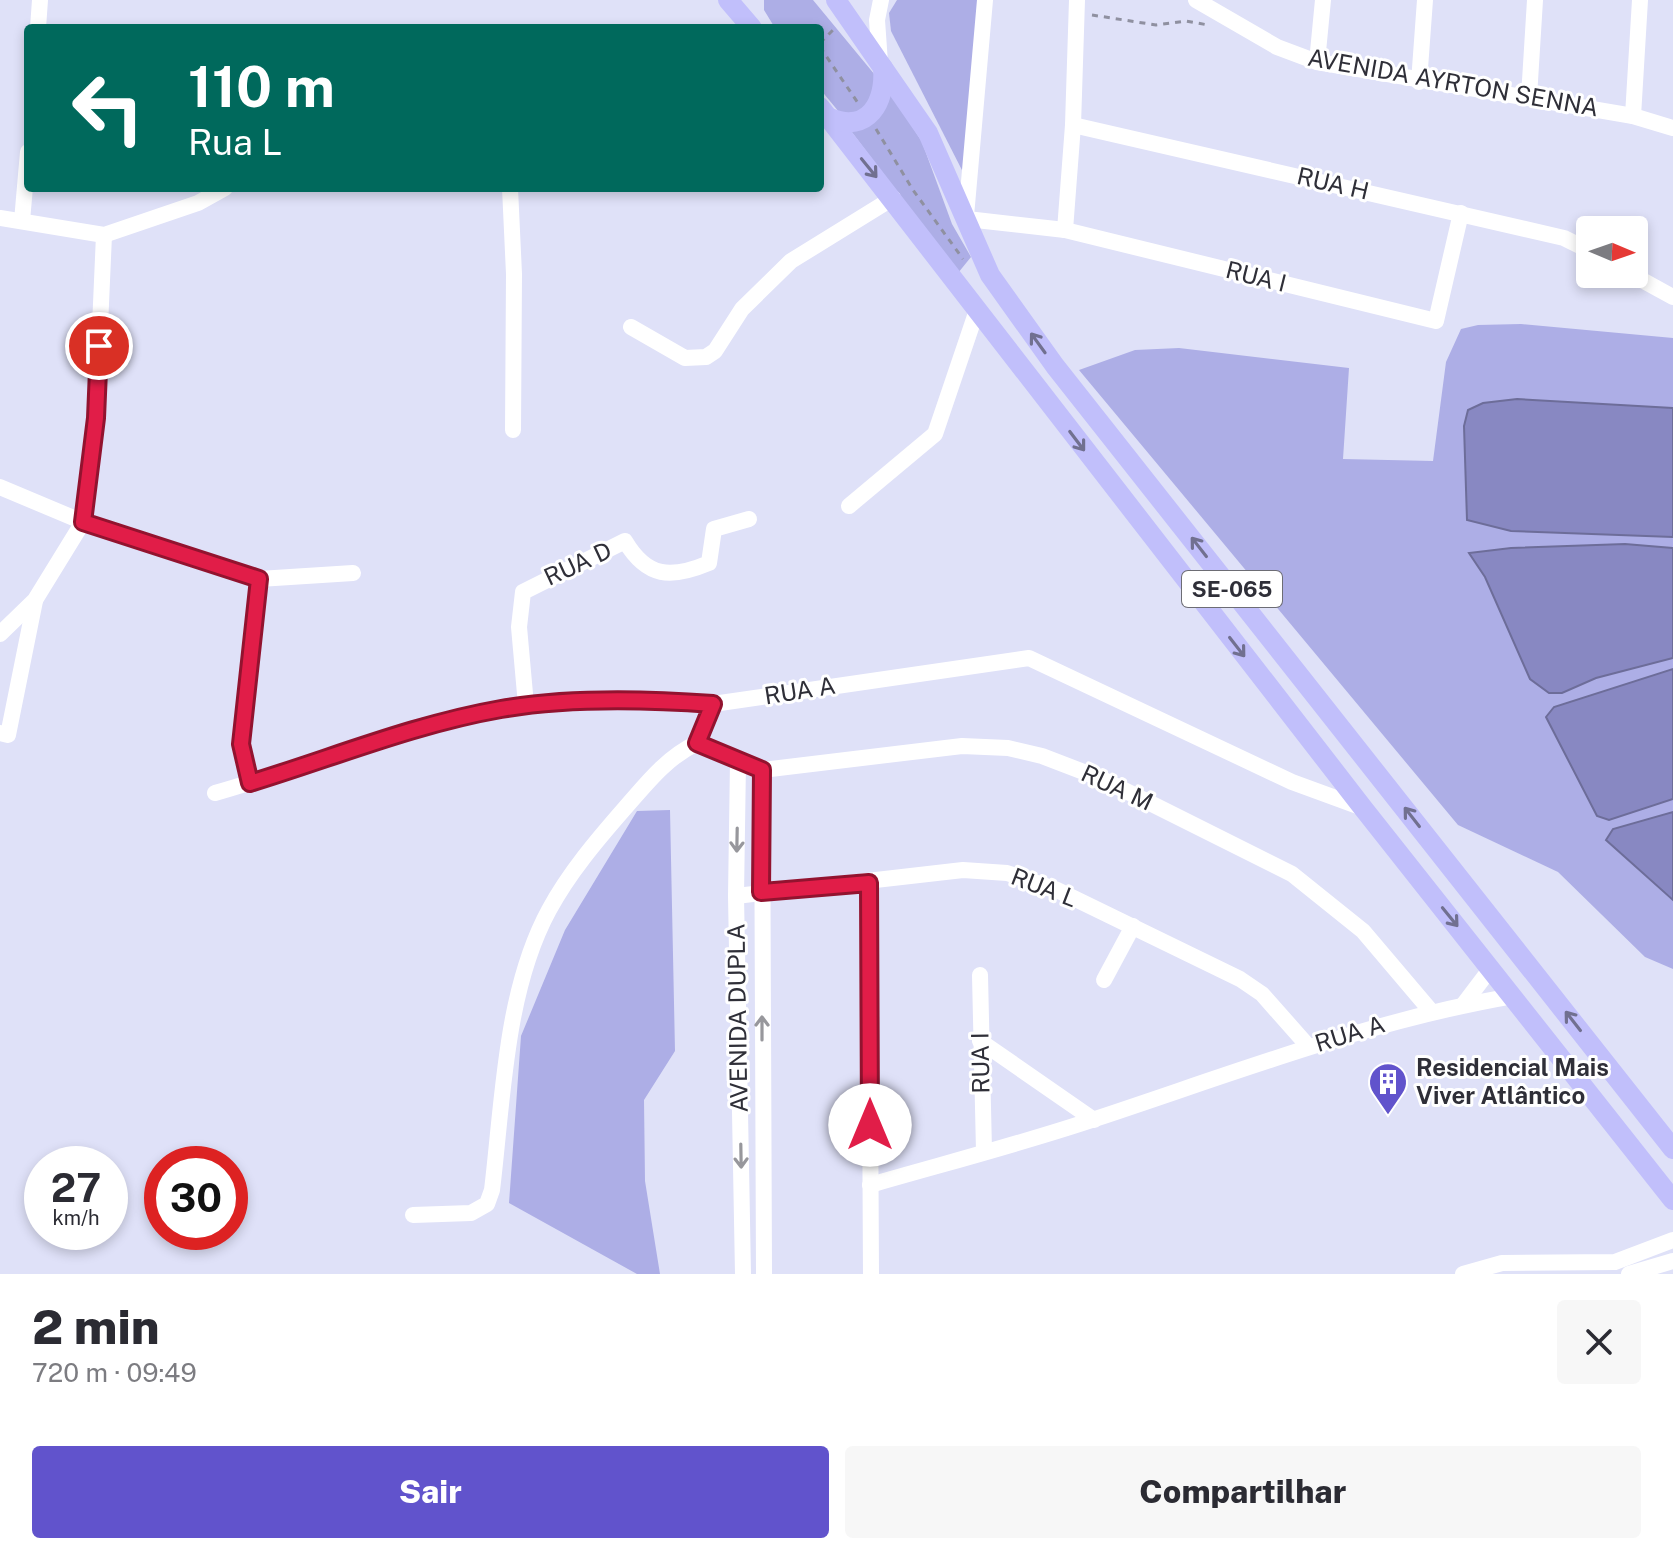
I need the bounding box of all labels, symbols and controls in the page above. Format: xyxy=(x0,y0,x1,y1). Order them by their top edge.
street label: AVENIDA AYRTON SENNA xyxy=(1306,43,1601,121)
text: 110 m xyxy=(188,54,335,120)
icon: left xyxy=(56,56,160,160)
text: Rua L xyxy=(188,121,282,163)
one-way arrow xyxy=(860,157,877,178)
street label: RUA H xyxy=(1294,161,1372,205)
north arrow xyxy=(1576,216,1648,288)
map controls xyxy=(1576,216,1648,288)
street label: RUA I xyxy=(1223,255,1289,297)
pin xyxy=(65,312,133,380)
icon: arrive xyxy=(77,324,121,368)
one-way arrow xyxy=(1030,332,1046,354)
one-way arrow xyxy=(1069,430,1086,452)
street label: RUA D xyxy=(539,535,616,591)
one-way arrow xyxy=(1190,537,1208,558)
road number: SE-065 xyxy=(1182,571,1282,607)
one-way arrow xyxy=(1228,636,1246,657)
street label: RUA A xyxy=(762,671,837,709)
street label: RUA M xyxy=(1077,758,1158,816)
one-way arrow xyxy=(1403,807,1421,828)
one-way arrow xyxy=(729,826,745,853)
street label: RUA L xyxy=(1007,862,1081,912)
one-way arrow xyxy=(1441,906,1459,927)
street label: AVENIDA DUPLA xyxy=(721,923,753,1113)
street label: RUA A xyxy=(1311,1009,1388,1057)
one-way arrow xyxy=(1564,1011,1582,1032)
one-way arrow xyxy=(754,1015,770,1042)
street label: RUA I xyxy=(965,1032,995,1094)
place label: Residencial Mais Viver Atlântico xyxy=(1416,1053,1609,1109)
building icon: Residencial Mais Viver Atlântico xyxy=(1367,1061,1409,1116)
position arrow xyxy=(828,1083,912,1167)
one-way arrow xyxy=(733,1142,749,1169)
speed limit sign: 30 xyxy=(144,1146,248,1250)
text: 27 xyxy=(51,1164,101,1211)
text: km/h xyxy=(52,1206,100,1230)
text: 2 min xyxy=(32,1298,160,1355)
button: close xyxy=(1557,1300,1641,1384)
text: 720 m · 09:49 xyxy=(32,1357,197,1388)
button: Sair xyxy=(32,1446,829,1538)
button: Compartilhar xyxy=(845,1446,1641,1538)

